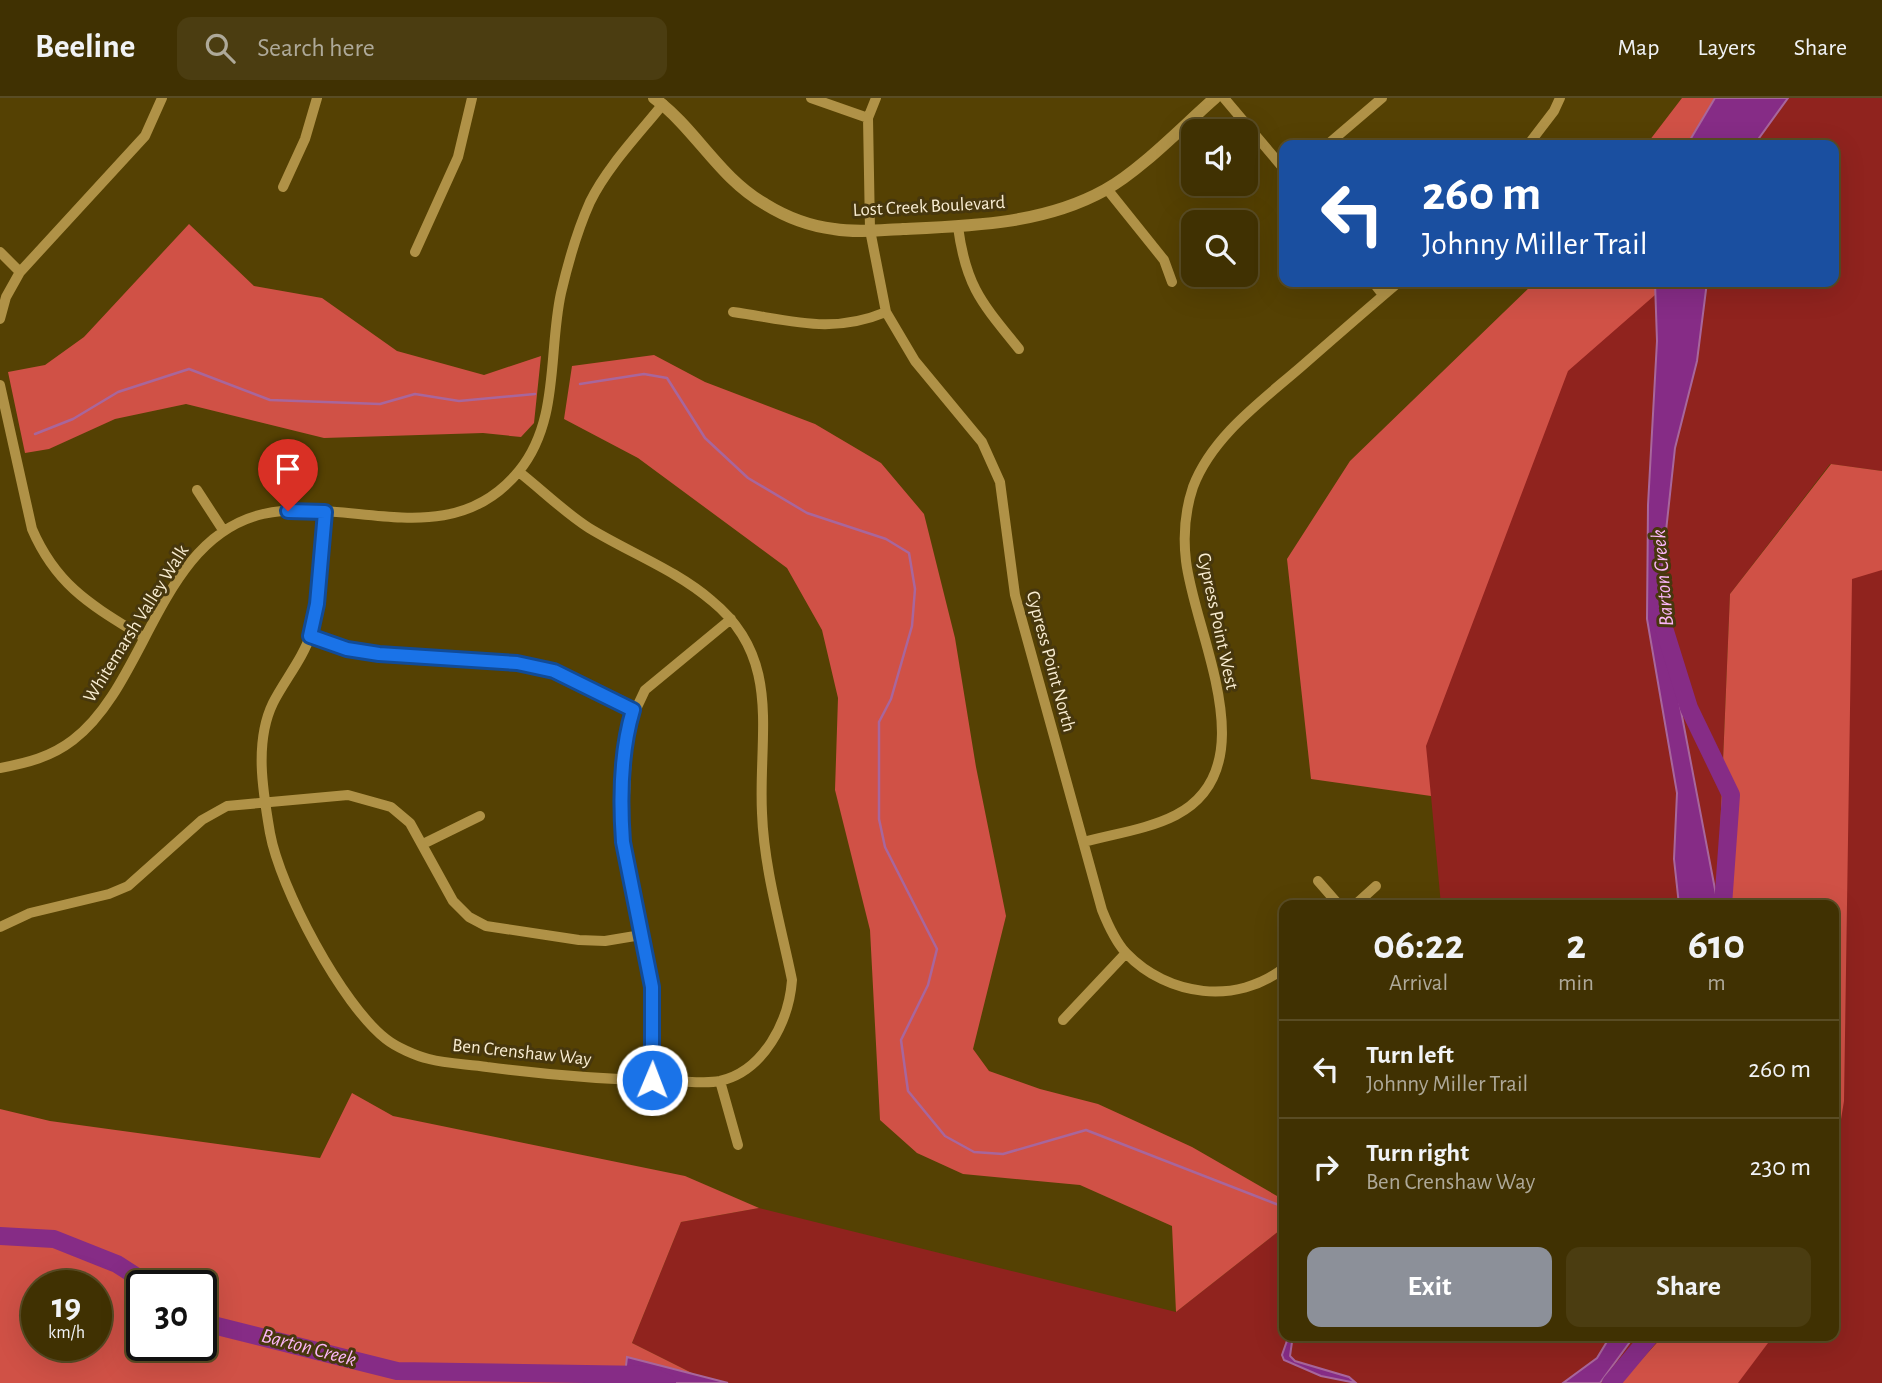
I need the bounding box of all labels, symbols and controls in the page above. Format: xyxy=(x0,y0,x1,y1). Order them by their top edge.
search box xyxy=(177,17,667,80)
icon: search xyxy=(201,29,239,67)
text: Beeline xyxy=(35,31,135,64)
text: Search here xyxy=(257,35,375,61)
text: Map xyxy=(1617,36,1659,60)
text: Layers xyxy=(1697,36,1756,60)
text: Share xyxy=(1794,36,1847,60)
map controls xyxy=(1181,119,1258,287)
button: sound xyxy=(1181,119,1258,196)
icon: left xyxy=(1307,168,1398,259)
text: 260 m xyxy=(1422,170,1541,219)
street label: Lost Creek Boulevard xyxy=(852,193,1006,220)
button: search xyxy=(1181,210,1258,287)
text: Johnny Miller Trail xyxy=(1422,228,1648,260)
pin xyxy=(258,439,318,511)
icon: arrive xyxy=(269,450,307,488)
water label: Barton Creek xyxy=(1648,528,1677,627)
street label: Whitemarsh Valley Walk xyxy=(80,541,193,706)
street label: Cypress Point West xyxy=(1194,551,1241,691)
street label: Cypress Point North xyxy=(1023,589,1079,734)
text: 06:22 xyxy=(1373,924,1464,966)
text: 2 xyxy=(1566,924,1586,966)
text: 610 xyxy=(1688,924,1745,966)
text: Arrival xyxy=(1389,972,1448,995)
text: min xyxy=(1558,972,1594,995)
text: m xyxy=(1707,972,1726,995)
street label: Ben Crenshaw Way xyxy=(451,1036,592,1069)
text: Turn left xyxy=(1366,1042,1454,1068)
position arrow xyxy=(615,1043,689,1117)
icon: left xyxy=(1307,1050,1345,1088)
text: 260 m xyxy=(1748,1056,1811,1082)
text: Johnny Miller Trail xyxy=(1366,1073,1528,1096)
text: Turn right xyxy=(1366,1140,1469,1166)
icon: right xyxy=(1307,1148,1345,1186)
text: 230 m xyxy=(1750,1154,1811,1180)
text: Ben Crenshaw Way xyxy=(1366,1171,1535,1194)
button: Exit xyxy=(1307,1247,1552,1327)
button: Share xyxy=(1566,1247,1811,1327)
speed limit sign: 30 xyxy=(126,1270,217,1361)
text: 19 xyxy=(52,1289,81,1324)
text: km/h xyxy=(48,1324,85,1342)
water label: Barton Creek xyxy=(259,1325,359,1370)

